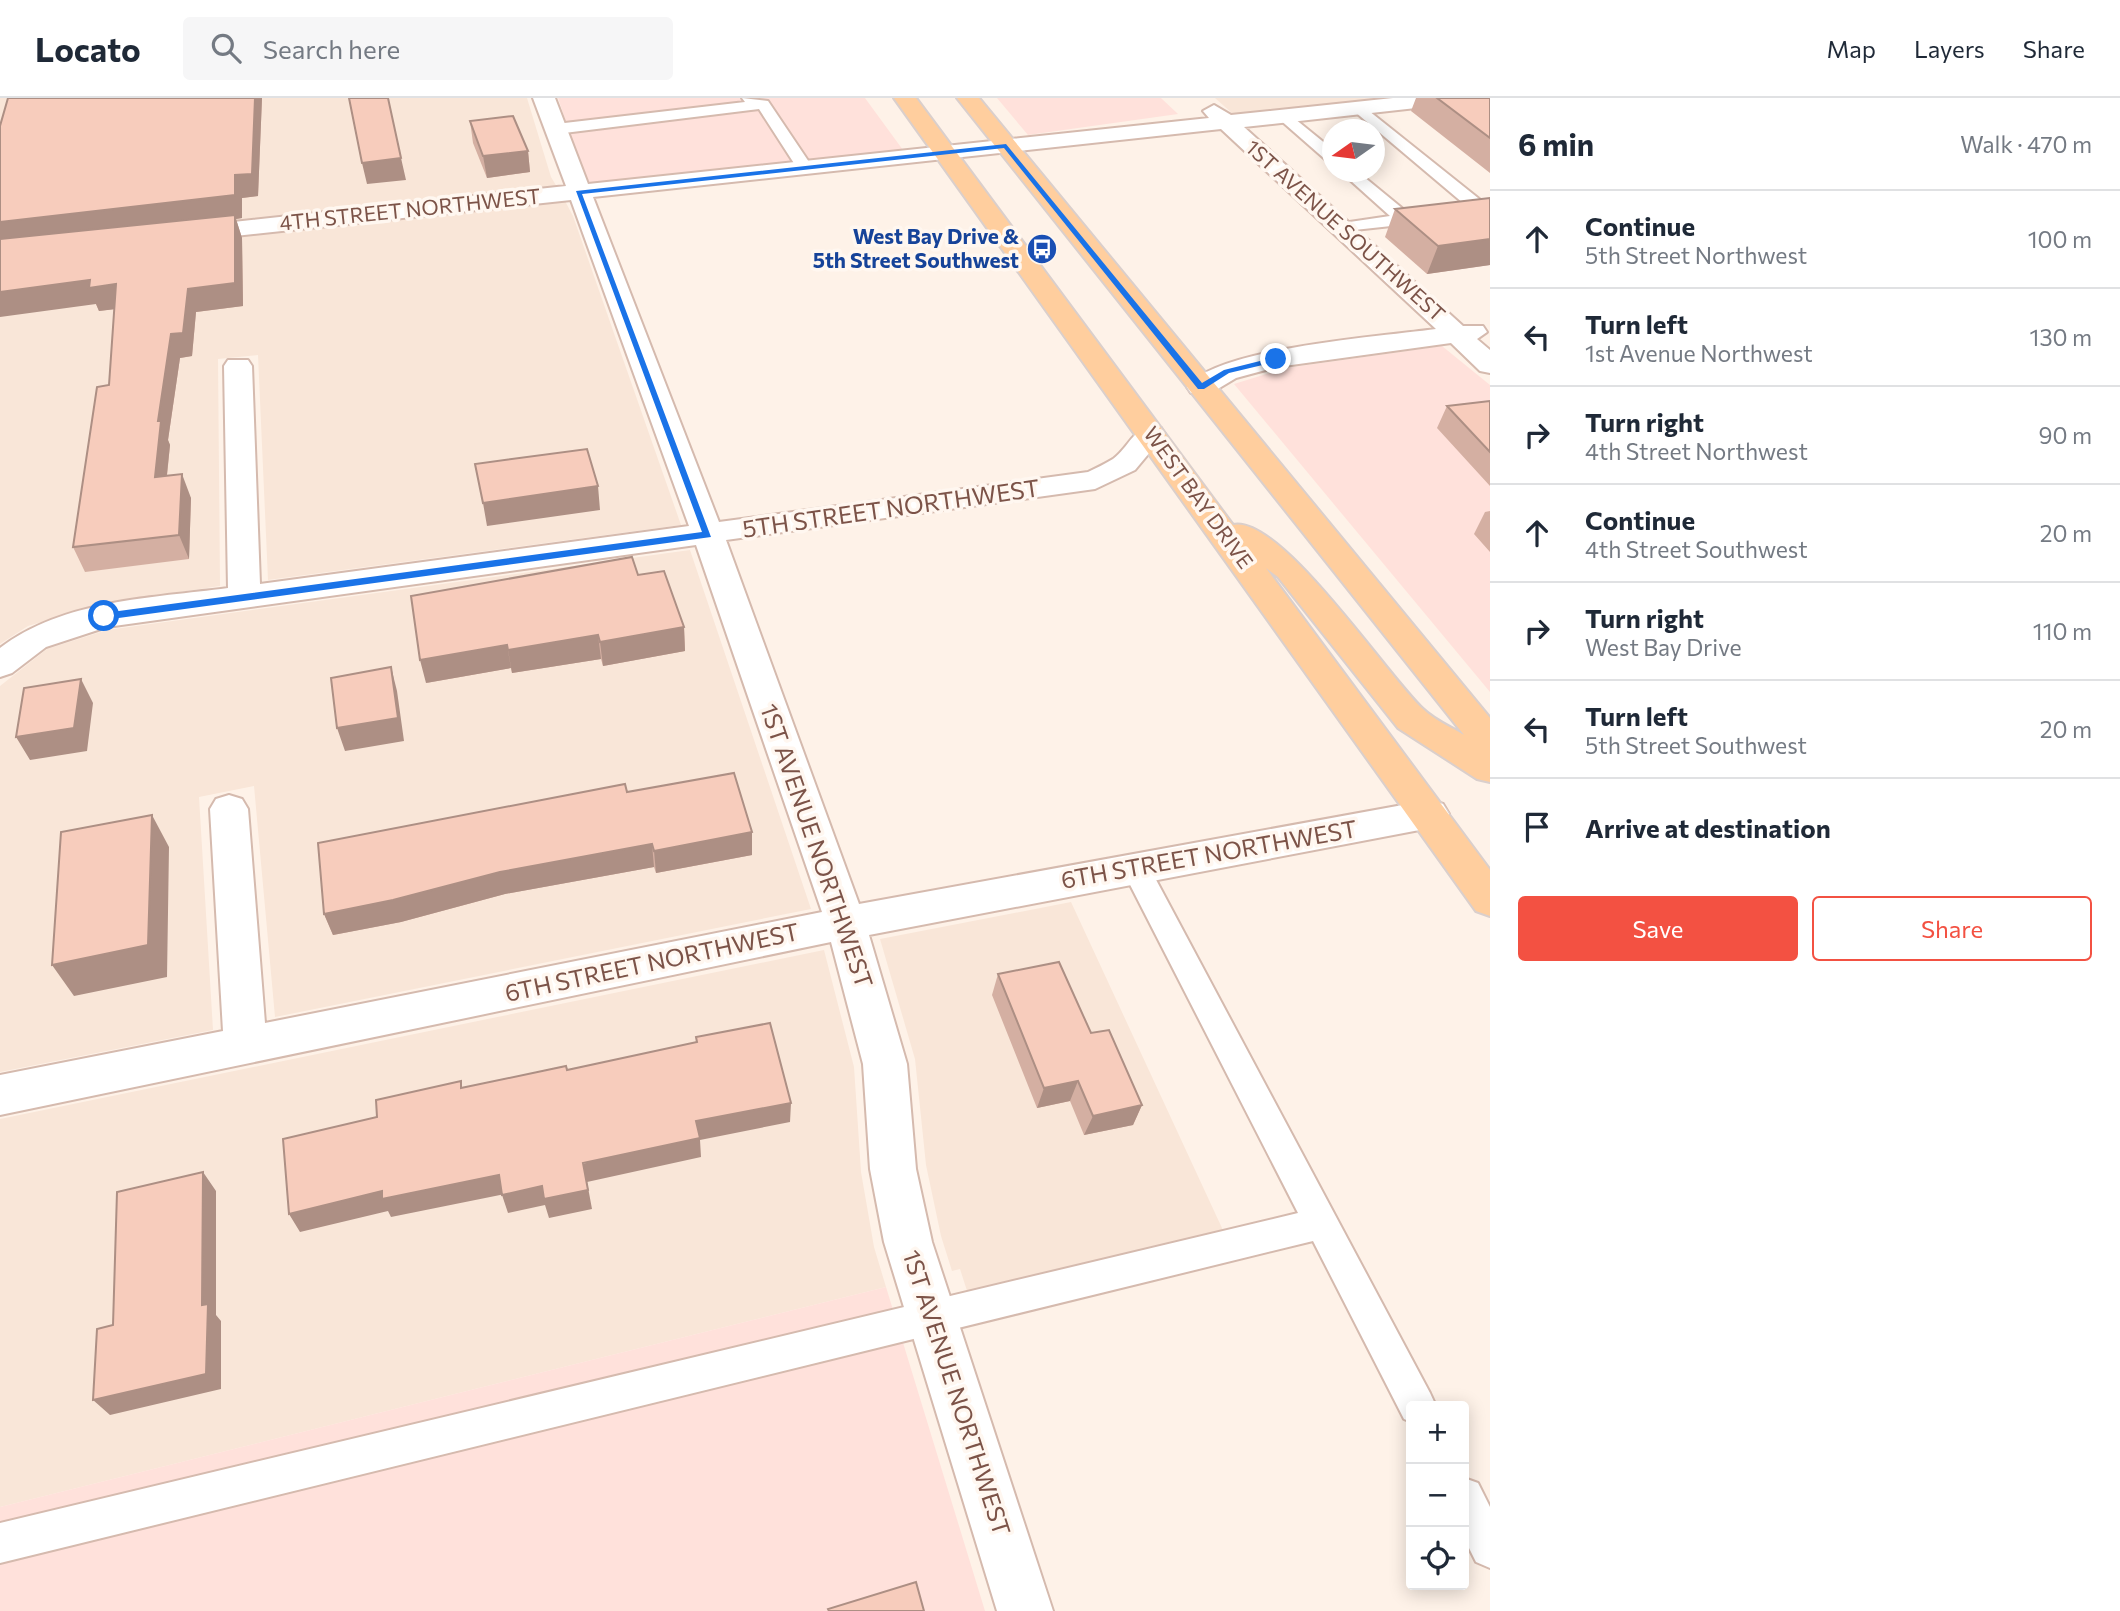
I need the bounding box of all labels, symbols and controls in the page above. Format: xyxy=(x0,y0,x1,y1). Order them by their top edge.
search box xyxy=(183,17,673,80)
text: Locato xyxy=(35,28,141,69)
icon: search xyxy=(207,29,245,67)
text: Search here xyxy=(263,33,400,64)
text: Map xyxy=(1827,34,1876,63)
text: Layers xyxy=(1914,34,1985,63)
text: Share xyxy=(2023,34,2085,63)
north arrow xyxy=(1322,119,1385,182)
text: 6 min xyxy=(1518,125,1594,162)
text: Walk · 470 m xyxy=(1960,130,2092,158)
street label: 1ST AVENUE SOUTHWEST xyxy=(1241,134,1451,326)
street label: 4TH STREET NORTHWEST xyxy=(278,182,542,235)
text: Continue xyxy=(1585,210,1695,241)
icon: ahead xyxy=(1518,220,1556,258)
place label: West Bay Drive & 5th Street Southwest xyxy=(813,223,1019,272)
text: 100 m xyxy=(2028,225,2092,253)
bus stop icon: West Bay Drive & 5th Street Southwest xyxy=(1025,232,1059,266)
text: 5th Street Northwest xyxy=(1585,241,1807,269)
text: Turn left xyxy=(1585,308,1688,339)
icon: left xyxy=(1518,318,1556,356)
text: 130 m xyxy=(2030,323,2092,351)
text: 1st Avenue Northwest xyxy=(1585,339,1813,367)
route end xyxy=(1260,343,1291,374)
text: Turn right xyxy=(1585,406,1704,437)
icon: right xyxy=(1518,416,1556,454)
street label: WEST BAY DRIVE xyxy=(1139,421,1259,573)
text: 90 m xyxy=(2039,421,2092,449)
text: 4th Street Northwest xyxy=(1585,437,1808,465)
street label: 5TH STREET NORTHWEST xyxy=(741,472,1041,543)
text: Continue xyxy=(1585,504,1695,535)
icon: ahead xyxy=(1518,514,1556,552)
text: 20 m xyxy=(2040,519,2092,547)
text: 4th Street Southwest xyxy=(1585,535,1808,563)
route start xyxy=(88,600,119,631)
text: Turn right xyxy=(1585,602,1704,633)
icon: right xyxy=(1518,612,1556,650)
text: 110 m xyxy=(2033,617,2092,645)
text: West Bay Drive xyxy=(1585,633,1742,661)
street label: 1ST AVENUE NORTHWEST xyxy=(755,700,880,991)
text: Turn left xyxy=(1585,700,1688,731)
icon: left xyxy=(1518,710,1556,748)
text: 20 m xyxy=(2040,715,2092,743)
text: 5th Street Southwest xyxy=(1585,731,1807,759)
icon: arrive xyxy=(1518,808,1556,846)
text: Arrive at destination xyxy=(1585,812,1831,843)
street label: 6TH STREET NORTHWEST xyxy=(1059,813,1359,894)
button: Save xyxy=(1518,896,1798,961)
button: Share xyxy=(1812,896,2092,961)
street label: 6TH STREET NORTHWEST xyxy=(502,916,801,1007)
street label: 1ST AVENUE NORTHWEST xyxy=(898,1246,1017,1539)
map controls xyxy=(1406,1401,1469,1590)
button: + xyxy=(1406,1401,1469,1464)
button: − xyxy=(1406,1464,1469,1527)
button: locate xyxy=(1406,1527,1469,1590)

